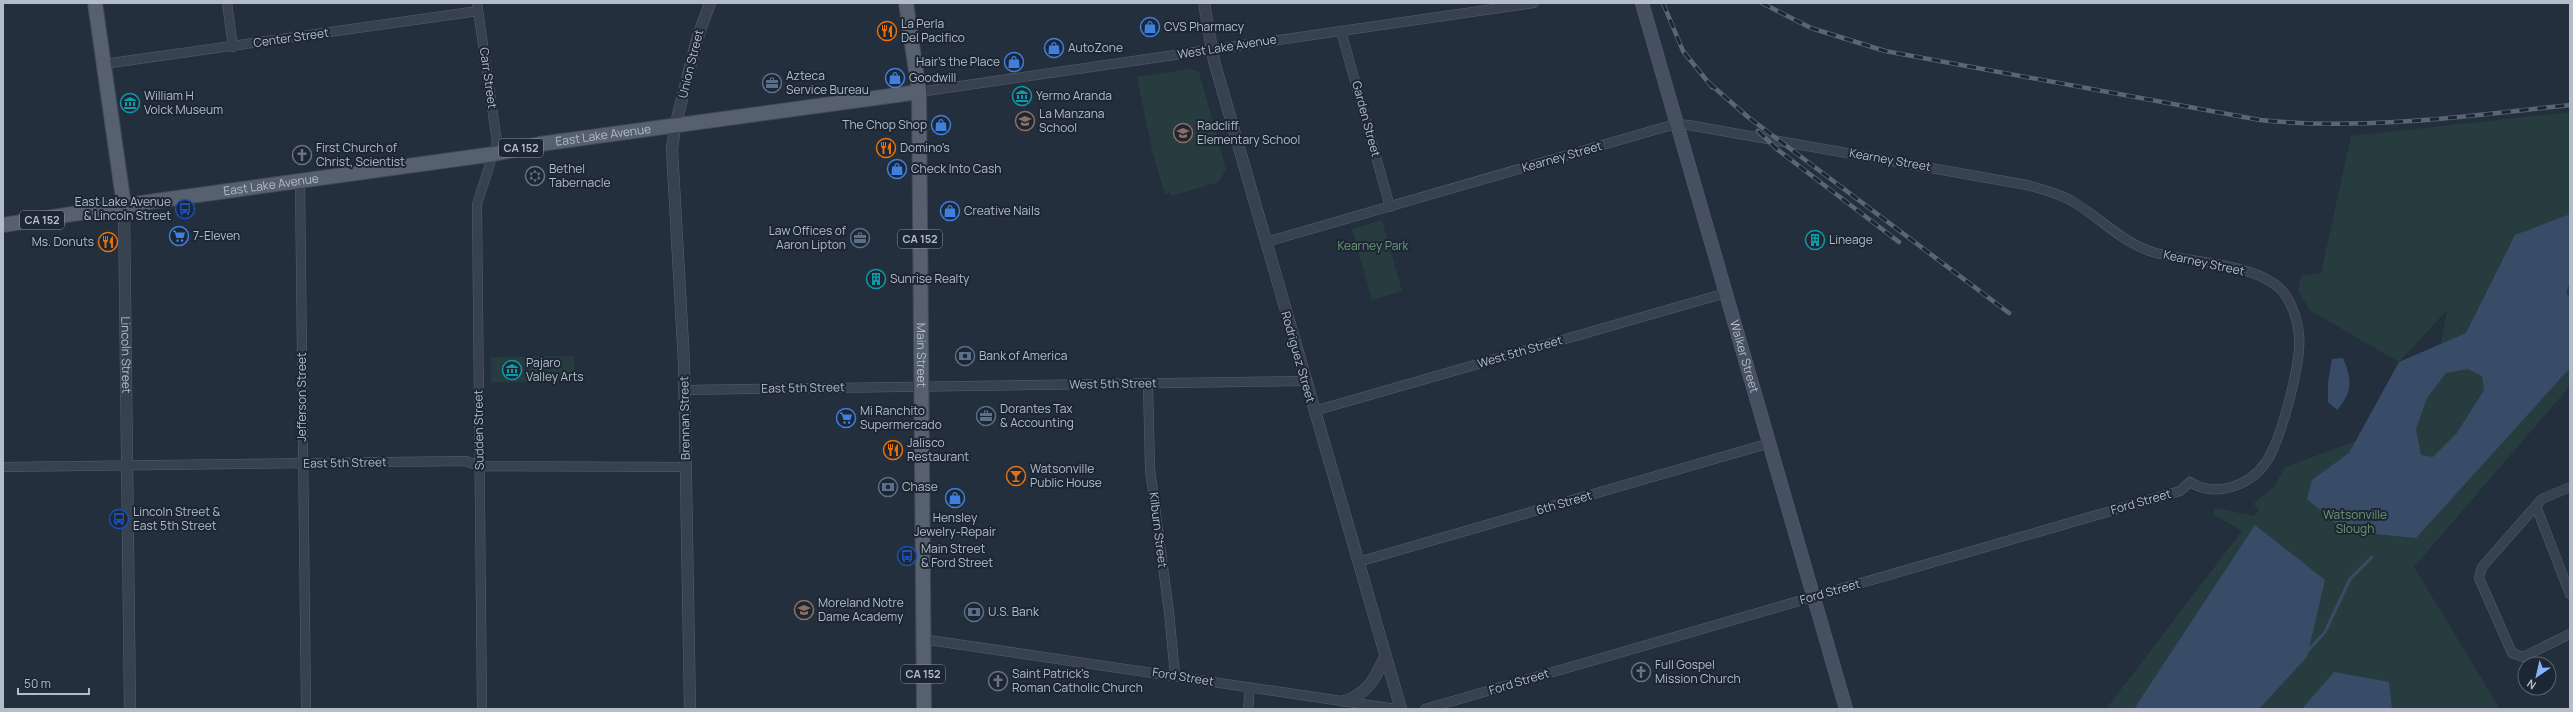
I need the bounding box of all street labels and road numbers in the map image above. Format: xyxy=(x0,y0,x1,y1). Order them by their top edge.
street label: Center Street xyxy=(252,24,330,51)
street label: Union Street xyxy=(674,28,707,100)
street label: West Lake Avenue xyxy=(1176,30,1278,63)
street label: Carr Street xyxy=(476,46,501,110)
street label: Garden Street xyxy=(1348,79,1385,159)
street label: East Lake Avenue xyxy=(554,120,652,150)
street label: Kearney Street xyxy=(1520,137,1604,176)
road number: CA 152 xyxy=(499,139,543,157)
street label: Kearney Street xyxy=(1848,144,1932,175)
street label: East Lake Avenue xyxy=(222,169,320,199)
road number: CA 152 xyxy=(20,211,64,229)
road number: CA 152 xyxy=(898,230,942,248)
street label: Kearney Street xyxy=(2162,246,2246,279)
street label: Rodriguez Street xyxy=(1277,309,1320,405)
street label: Lincoln Street xyxy=(117,316,135,394)
street label: Walker Street xyxy=(1726,318,1763,395)
street label: Main Street xyxy=(913,323,930,388)
street label: West 5th Street xyxy=(1475,331,1564,372)
street label: Jefferson Street xyxy=(293,352,310,442)
street label: West 5th Street xyxy=(1069,374,1157,393)
street label: Brennan Street xyxy=(675,376,694,460)
street label: East 5th Street xyxy=(761,378,845,397)
street label: Sudden Street xyxy=(469,389,488,470)
street label: East 5th Street xyxy=(303,453,387,472)
street label: Ford Street xyxy=(2109,485,2173,518)
street label: 6th Street xyxy=(1534,486,1594,519)
street label: Kilburn Street xyxy=(1145,491,1172,569)
street label: Ford Street xyxy=(1798,575,1862,608)
street label: Ford Street xyxy=(1151,663,1215,690)
street label: Ford Street xyxy=(1487,664,1551,699)
road number: CA 152 xyxy=(901,665,945,683)

